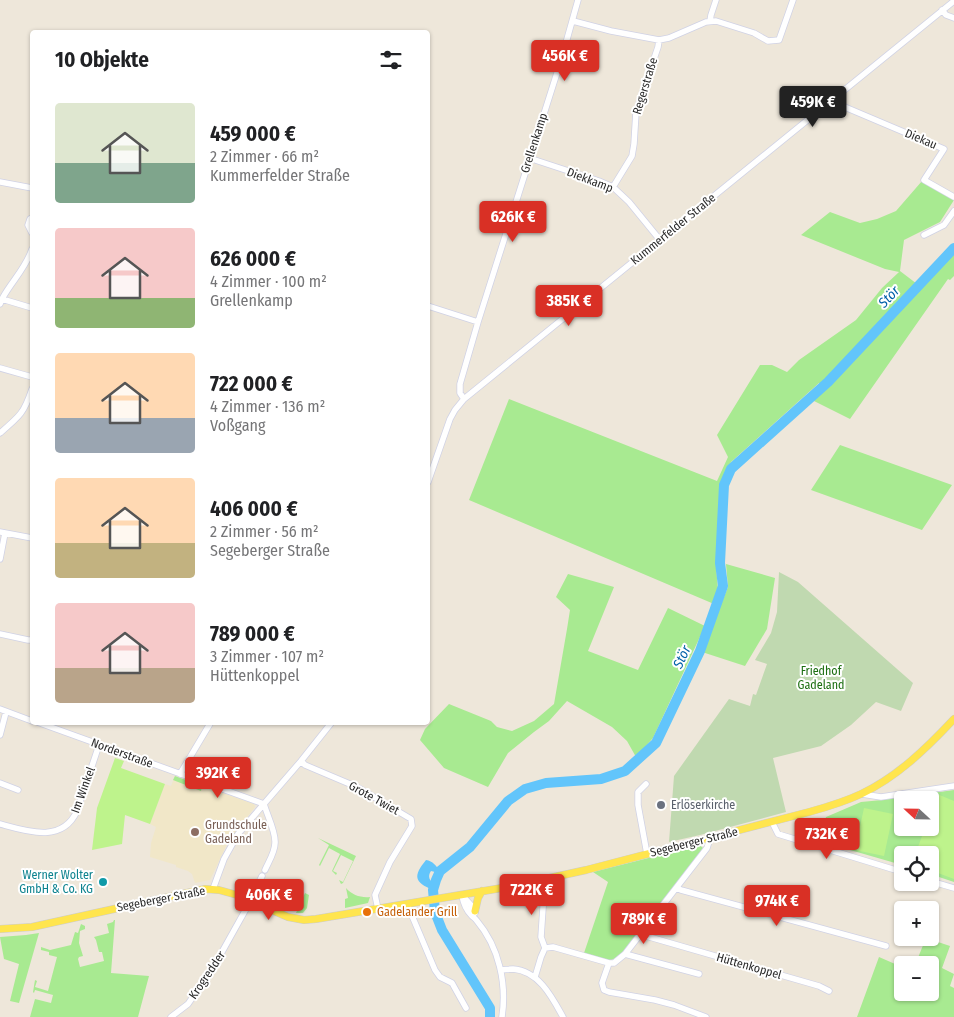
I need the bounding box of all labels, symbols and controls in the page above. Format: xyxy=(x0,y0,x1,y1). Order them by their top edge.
pin: 456K € xyxy=(524,39,606,82)
icon: filters xyxy=(377,46,405,74)
text: 456K € xyxy=(542,46,588,65)
text: 10 Objekte xyxy=(55,47,149,73)
street label: Regerstraße xyxy=(630,56,660,116)
pin: 459K € xyxy=(772,86,854,128)
text: 459K € xyxy=(790,92,836,111)
street label: Grellenkamp xyxy=(518,111,550,175)
text: 459 000 € xyxy=(210,121,296,147)
icon: home xyxy=(95,123,155,183)
street label: Diekau xyxy=(903,126,939,152)
text: 2 Zimmer · 66 m² xyxy=(210,147,319,166)
street label: Diekkamp xyxy=(565,165,615,195)
text: Kummerfelder Straße xyxy=(210,166,350,185)
street label: Kummerfelder Straße xyxy=(628,190,718,267)
pin: 626K € xyxy=(472,200,554,243)
text: 626K € xyxy=(490,207,536,226)
text: 626 000 € xyxy=(210,246,296,272)
icon: home xyxy=(95,248,155,308)
text: 4 Zimmer · 100 m² xyxy=(210,272,327,291)
water label: Stör xyxy=(874,282,904,312)
pin: 385K € xyxy=(528,284,610,327)
text: Grellenkamp xyxy=(210,291,293,310)
text: 385K € xyxy=(546,291,592,310)
text: 722 000 € xyxy=(210,371,293,397)
icon: home xyxy=(95,373,155,433)
text: 4 Zimmer · 136 m² xyxy=(210,397,325,416)
text: Voßgang xyxy=(210,416,266,435)
text: 406 000 € xyxy=(210,496,298,522)
icon: home xyxy=(95,498,155,558)
text: 2 Zimmer · 56 m² xyxy=(210,522,318,541)
text: Segeberger Straße xyxy=(210,541,330,560)
text: 789 000 € xyxy=(210,621,295,647)
icon: home xyxy=(95,623,155,683)
water label: Stör xyxy=(669,642,695,672)
text: 3 Zimmer · 107 m² xyxy=(210,647,324,666)
park label: Friedhof Gadeland xyxy=(798,664,844,692)
text: Hüttenkoppel xyxy=(210,666,300,685)
street label: Norderstraße xyxy=(89,735,155,771)
pin: 392K € xyxy=(177,756,259,799)
text: 392K € xyxy=(196,763,240,782)
street label: Im Winkel xyxy=(68,765,98,815)
street label: Grote Twiet xyxy=(346,778,402,818)
north arrow xyxy=(894,791,939,836)
map controls xyxy=(894,791,939,1001)
place label: Erlöserkirche xyxy=(671,798,735,812)
marker: Erlöserkirche xyxy=(655,799,667,811)
place label: Grundschule Gadeland xyxy=(205,818,267,846)
pin: 732K € xyxy=(786,818,868,860)
street label: Segeberger Straße xyxy=(649,824,739,860)
text: 732K € xyxy=(806,824,848,843)
marker: Grundschule Gadeland xyxy=(189,826,201,838)
button: locate xyxy=(894,846,939,891)
place label: Werner Wolter GmbH & Co. KG xyxy=(19,868,94,896)
pin: 722K € xyxy=(491,874,573,916)
marker: Werner Wolter GmbH & Co. KG xyxy=(97,876,109,888)
pin: 406K € xyxy=(228,878,310,921)
text: 722K € xyxy=(511,880,553,899)
street label: Segeberger Straße xyxy=(116,884,207,914)
pin: 974K € xyxy=(736,884,818,927)
text: 406K € xyxy=(246,885,292,904)
text: 974K € xyxy=(755,891,799,910)
button: + xyxy=(894,901,939,946)
pin: 789K € xyxy=(603,902,685,945)
place label: Gadelander Grill xyxy=(377,905,457,919)
marker: Gadelander Grill xyxy=(361,906,373,918)
text: 789K € xyxy=(622,909,666,928)
street label: Krogredder xyxy=(186,948,229,1002)
street label: Hüttenkoppel xyxy=(715,950,783,982)
button: − xyxy=(894,956,939,1001)

